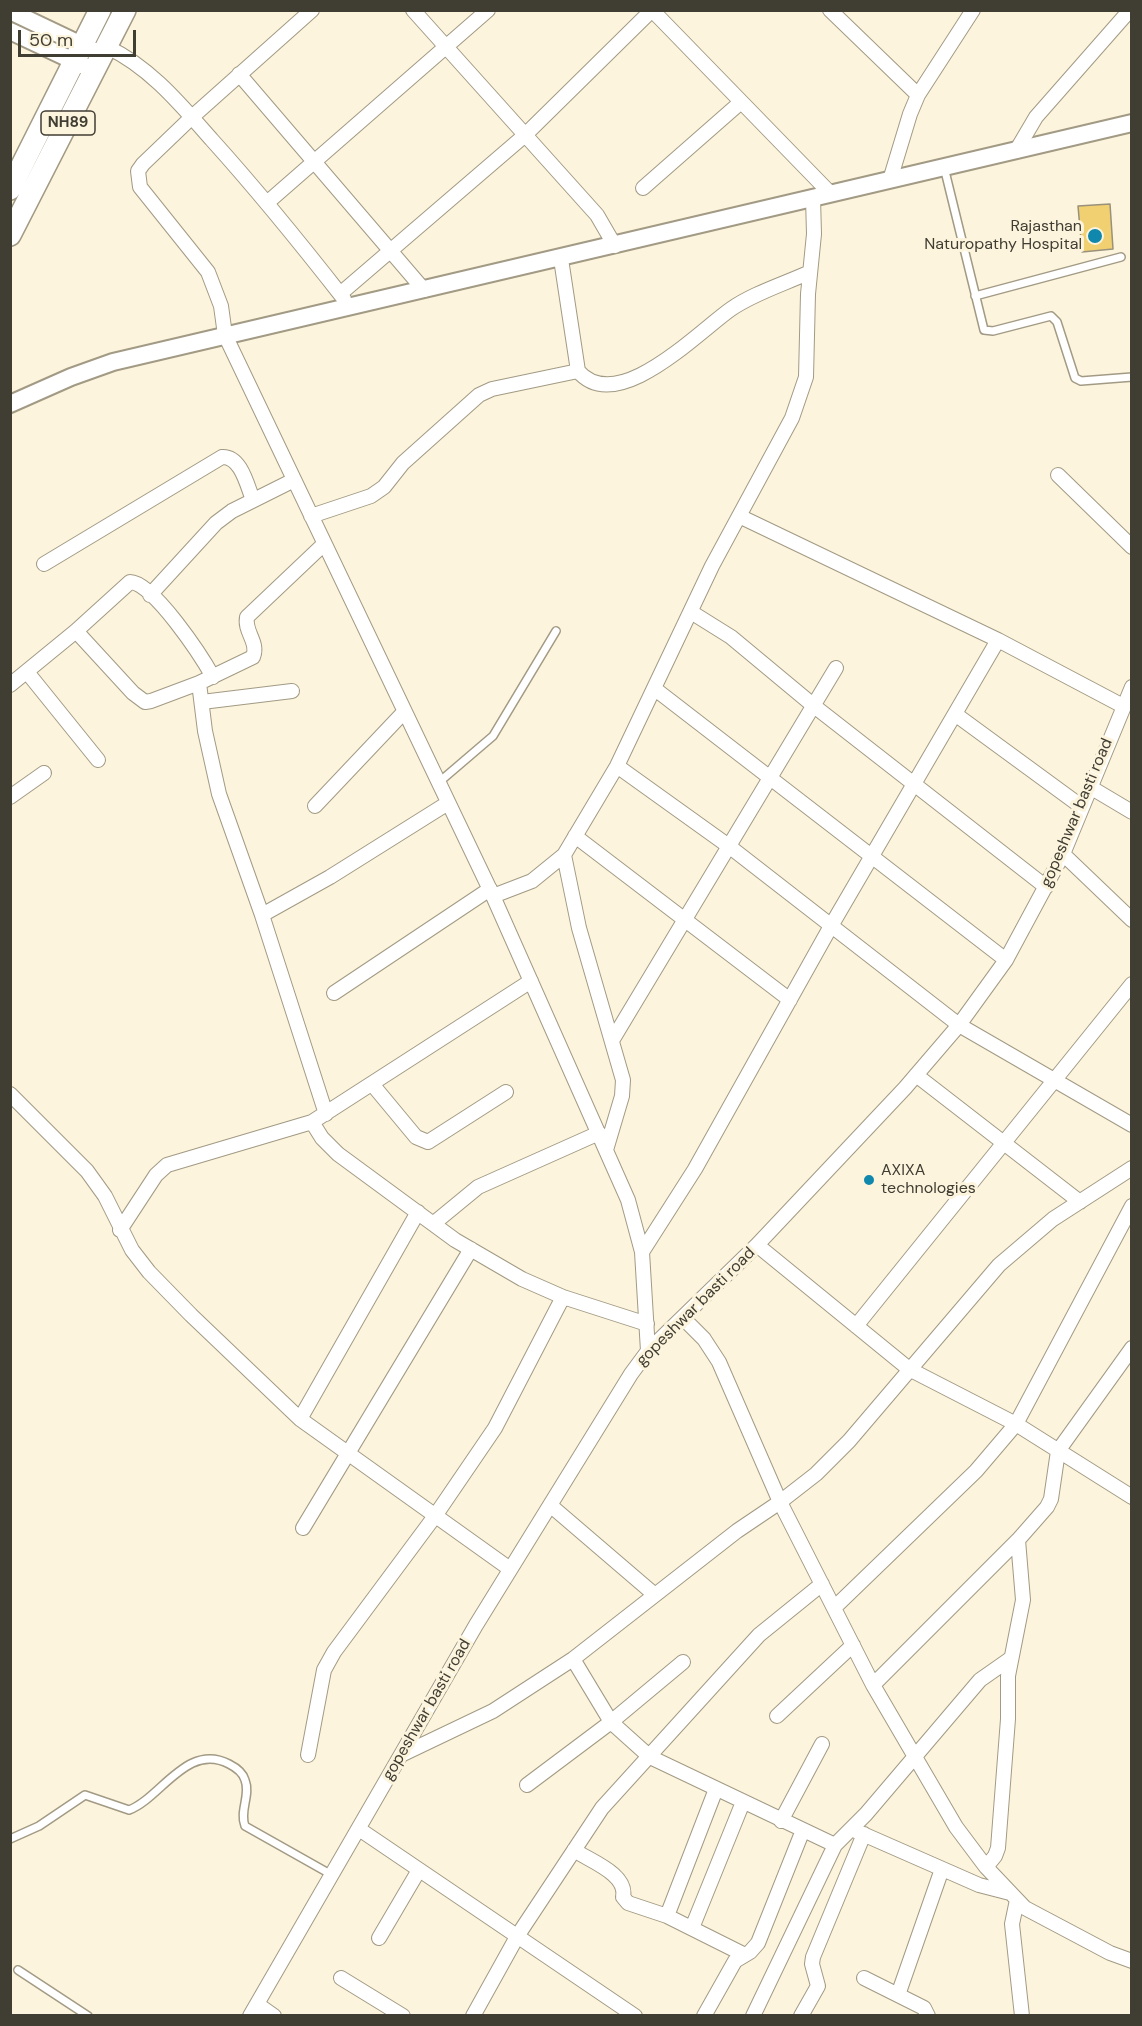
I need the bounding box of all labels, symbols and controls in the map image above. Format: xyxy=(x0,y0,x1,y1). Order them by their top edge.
scale bar xyxy=(21,18,140,56)
text: 50 m xyxy=(29,28,73,52)
road number: NH89 xyxy=(41,111,95,135)
place label: Rajasthan Naturopathy Hospital xyxy=(924,217,1082,255)
marker: Rajasthan Naturopathy Hospital xyxy=(1086,227,1104,245)
street label: gopeshwar basti road xyxy=(1037,736,1117,890)
place label: AXIXA technologies xyxy=(881,1161,976,1199)
marker: AXIXA technologies xyxy=(862,1173,876,1187)
street label: gopeshwar basti road xyxy=(633,1244,759,1370)
street label: gopeshwar basti road xyxy=(379,1636,475,1784)

